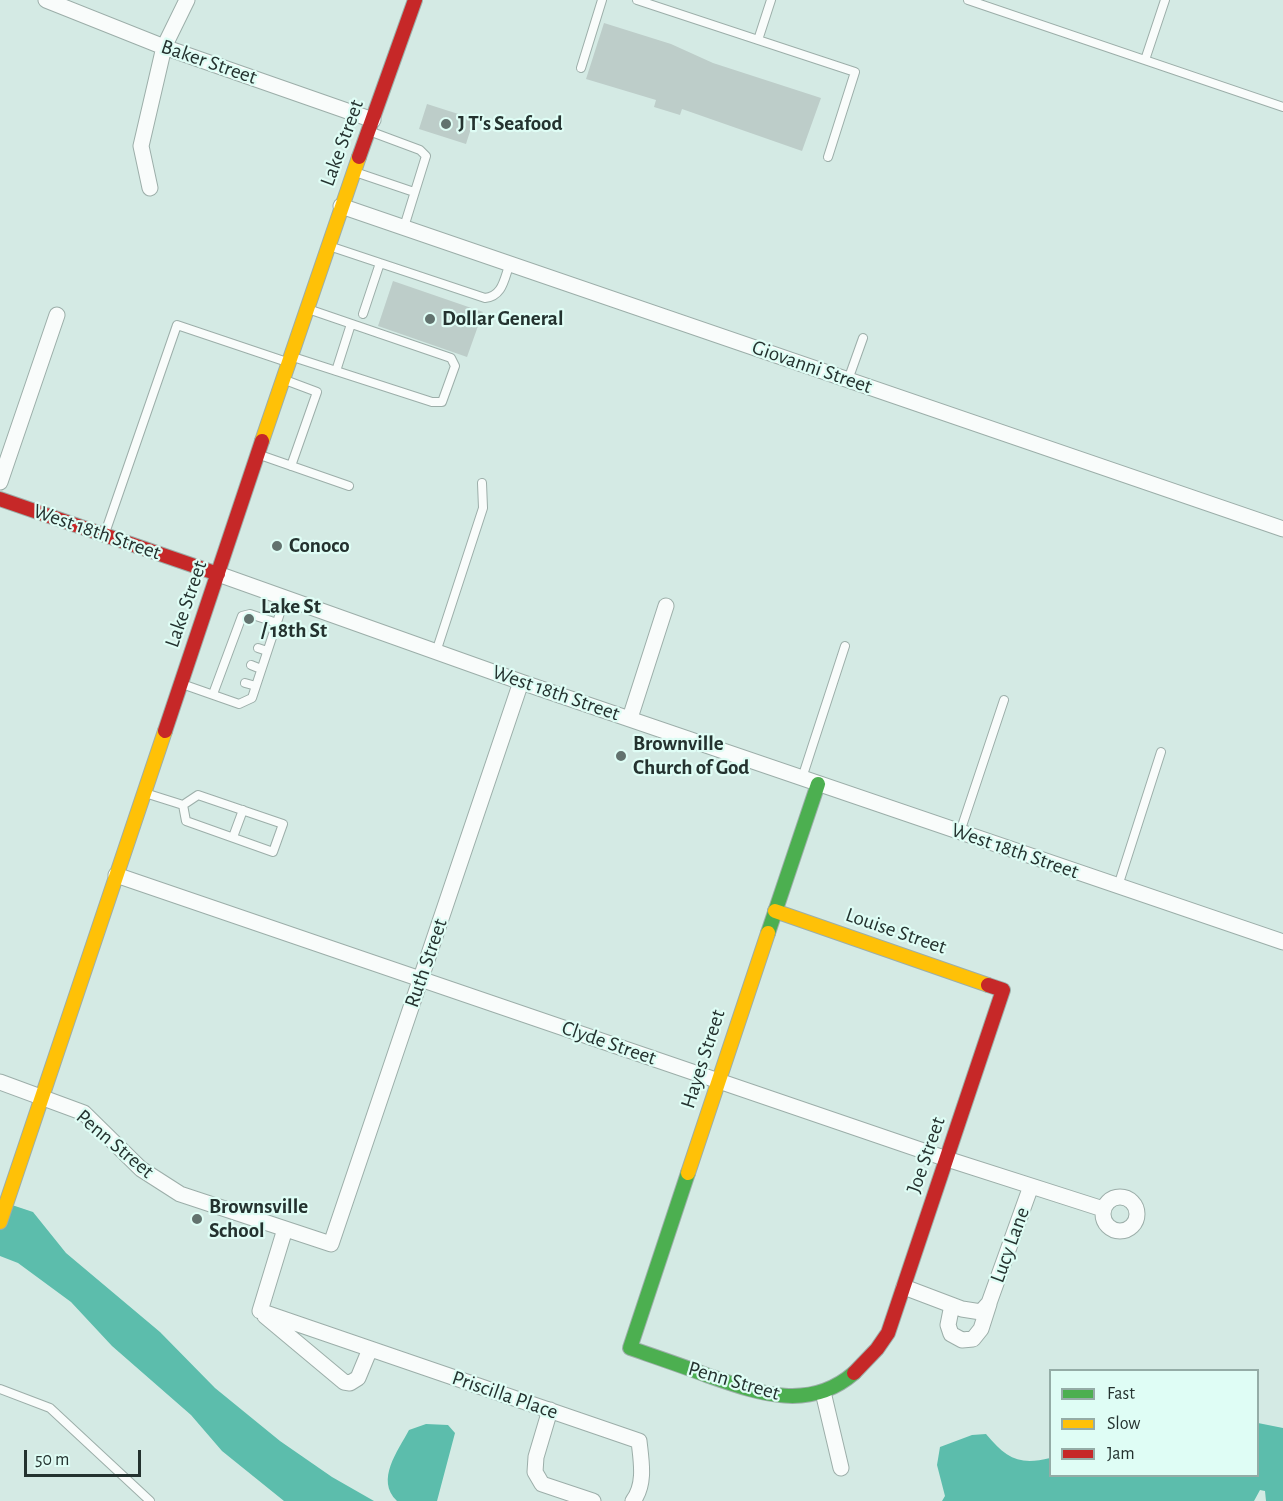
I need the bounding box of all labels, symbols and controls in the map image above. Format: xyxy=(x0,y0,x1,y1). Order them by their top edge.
street label: Baker Street xyxy=(158,34,260,90)
street label: Lake Street xyxy=(315,96,369,190)
place label: J T's Seafood xyxy=(458,111,563,137)
marker: J T's Seafood xyxy=(439,117,453,131)
place label: Dollar General xyxy=(442,306,563,332)
marker: Dollar General xyxy=(423,312,437,326)
street label: Giovanni Street xyxy=(749,335,875,399)
street label: West 18th Street xyxy=(30,498,164,566)
place label: Conoco xyxy=(289,533,350,559)
marker: Conoco xyxy=(270,539,284,553)
street label: Lake Street xyxy=(159,557,213,651)
place label: Lake St / 18th St xyxy=(261,594,327,644)
marker: Lake St / 18th St xyxy=(242,612,256,626)
street label: West 18th Street xyxy=(489,659,623,727)
place label: Brownville Church of God xyxy=(633,731,749,781)
marker: Brownville Church of God xyxy=(614,749,628,763)
street label: West 18th Street xyxy=(948,817,1082,885)
street label: Louise Street xyxy=(842,902,950,960)
street label: Ruth Street xyxy=(399,915,453,1011)
street label: Hayes Street xyxy=(675,1006,731,1112)
street label: Clyde Street xyxy=(558,1015,660,1071)
street label: Penn Street xyxy=(71,1104,159,1184)
street label: Joe Street xyxy=(901,1114,951,1196)
place label: Brownsville School xyxy=(209,1194,308,1244)
street label: Lucy Lane xyxy=(985,1204,1035,1286)
marker: Brownsville School xyxy=(190,1212,204,1226)
street label: Penn Street xyxy=(685,1356,783,1406)
street label: Priscilla Place xyxy=(449,1365,561,1425)
legend xyxy=(1049,1369,1259,1477)
text: Fast xyxy=(1107,1385,1135,1403)
text: Slow xyxy=(1107,1415,1140,1433)
scale bar xyxy=(27,1438,144,1476)
text: Jam xyxy=(1107,1445,1135,1463)
text: 50 m xyxy=(35,1451,69,1469)

